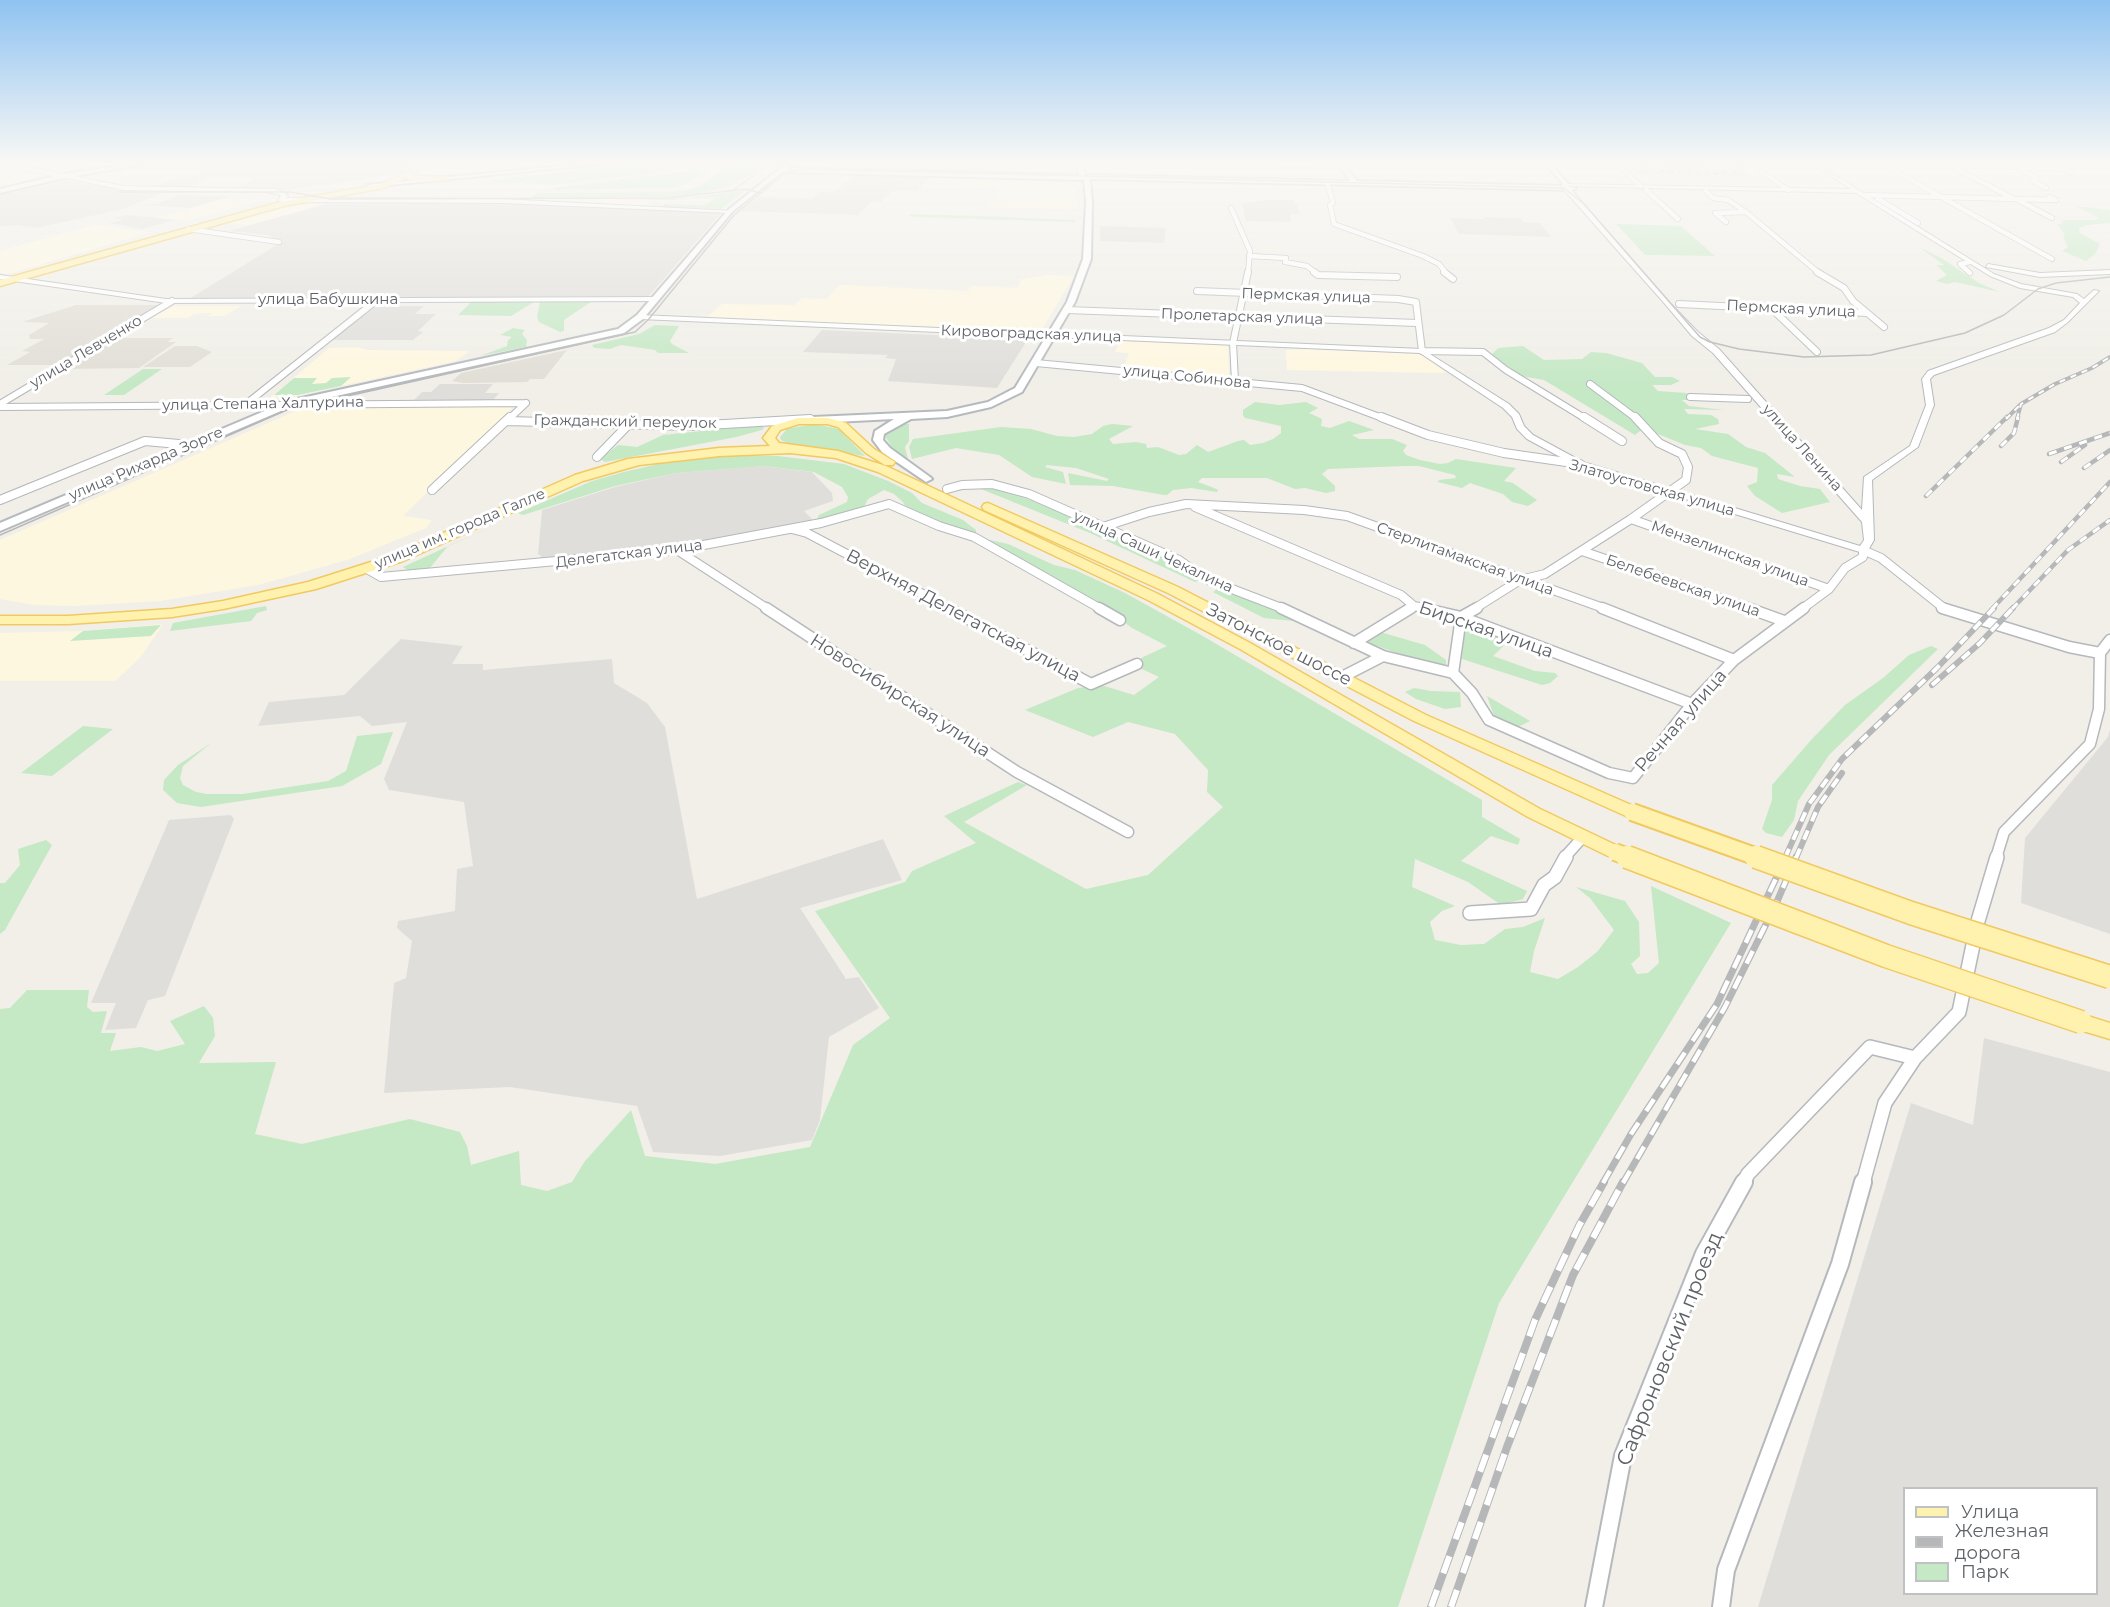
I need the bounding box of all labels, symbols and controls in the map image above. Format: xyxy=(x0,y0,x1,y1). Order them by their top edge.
street label: Пермская улица xyxy=(1241,285,1371,307)
street label: улица Бабушкина xyxy=(258,291,398,309)
street label: Пермская улица xyxy=(1726,297,1856,321)
street label: Пролетарская улица xyxy=(1161,305,1323,329)
street label: улица Левченко xyxy=(27,312,145,392)
street label: Кировоградская улица xyxy=(940,322,1122,346)
street label: улица Собинова xyxy=(1122,361,1252,393)
street label: улица Степана Халтурина xyxy=(162,393,364,415)
street label: улица Ленина xyxy=(1758,401,1846,495)
street label: Гражданский переулок xyxy=(533,411,717,433)
street label: улица Рихарда Зорге xyxy=(66,423,226,505)
street label: Златоустовская улица xyxy=(1567,456,1737,520)
street label: улица им. города Галле xyxy=(372,485,548,573)
street label: улица Саши Чекалина xyxy=(1070,507,1236,597)
street label: Мензелинская улица xyxy=(1649,517,1811,591)
street label: Стерлитамакская улица xyxy=(1374,519,1556,599)
street label: Делегатская улица xyxy=(555,536,703,572)
street label: Верхняя Делегатская улица xyxy=(842,545,1084,687)
street label: Белебеевская улица xyxy=(1604,551,1762,621)
street label: Бирская улица xyxy=(1416,597,1556,663)
street label: Затонское шоссе xyxy=(1203,599,1355,691)
street label: Новосибирская улица xyxy=(806,630,994,762)
street label: Речная улица xyxy=(1631,665,1731,777)
street label: Сафроновский проезд xyxy=(1612,1228,1728,1470)
legend xyxy=(1903,1487,2098,1595)
text: Улица xyxy=(1961,1501,2019,1523)
text: Железная дорога xyxy=(1955,1520,2049,1564)
text: Парк xyxy=(1961,1561,2009,1583)

